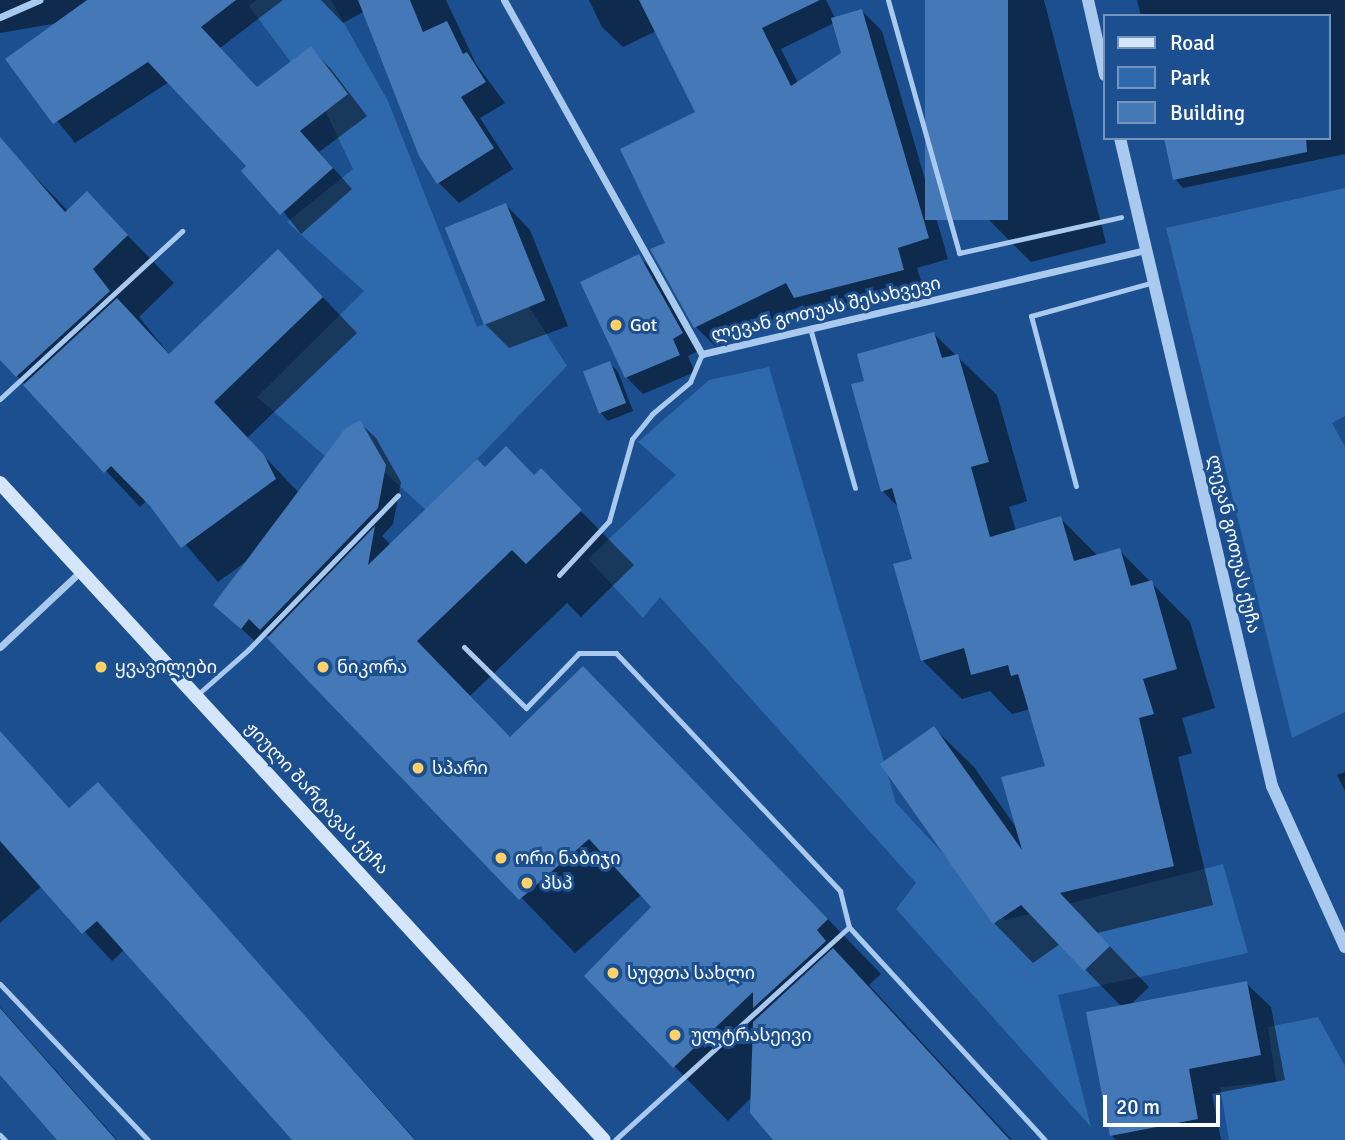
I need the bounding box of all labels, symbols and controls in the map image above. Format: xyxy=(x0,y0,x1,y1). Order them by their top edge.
legend xyxy=(1104,14,1331,140)
text: Road xyxy=(1170,30,1215,56)
text: Park xyxy=(1170,65,1210,91)
text: Building xyxy=(1170,100,1245,126)
street label: ლევან გოთუას შესახვევი xyxy=(709,272,943,346)
place label: Got xyxy=(630,314,657,336)
marker: Got xyxy=(608,317,624,333)
street label: ლევან გოთუას ქუჩა xyxy=(1203,453,1265,635)
place label: ყვავილები xyxy=(115,656,217,678)
place label: ნიკორა xyxy=(337,656,407,678)
marker: ყვავილები xyxy=(93,659,109,675)
marker: ნიკორა xyxy=(315,659,331,675)
street label: ჟიული შარტავას ქუჩა xyxy=(240,717,394,879)
place label: სპარი xyxy=(432,757,488,779)
marker: სპარი xyxy=(410,760,426,776)
place label: ორი ნაბიჯი xyxy=(515,847,621,869)
marker: ორი ნაბიჯი xyxy=(493,850,509,866)
place label: პსპ xyxy=(541,872,573,894)
marker: პსპ xyxy=(519,875,535,891)
place label: სუფთა სახლი xyxy=(627,962,755,984)
marker: სუფთა სახლი xyxy=(605,965,621,981)
place label: ულტრასეივი xyxy=(691,1024,811,1046)
marker: ულტრასეივი xyxy=(665,1025,685,1045)
scale bar xyxy=(1107,1080,1224,1124)
text: 20 m xyxy=(1116,1094,1160,1120)

